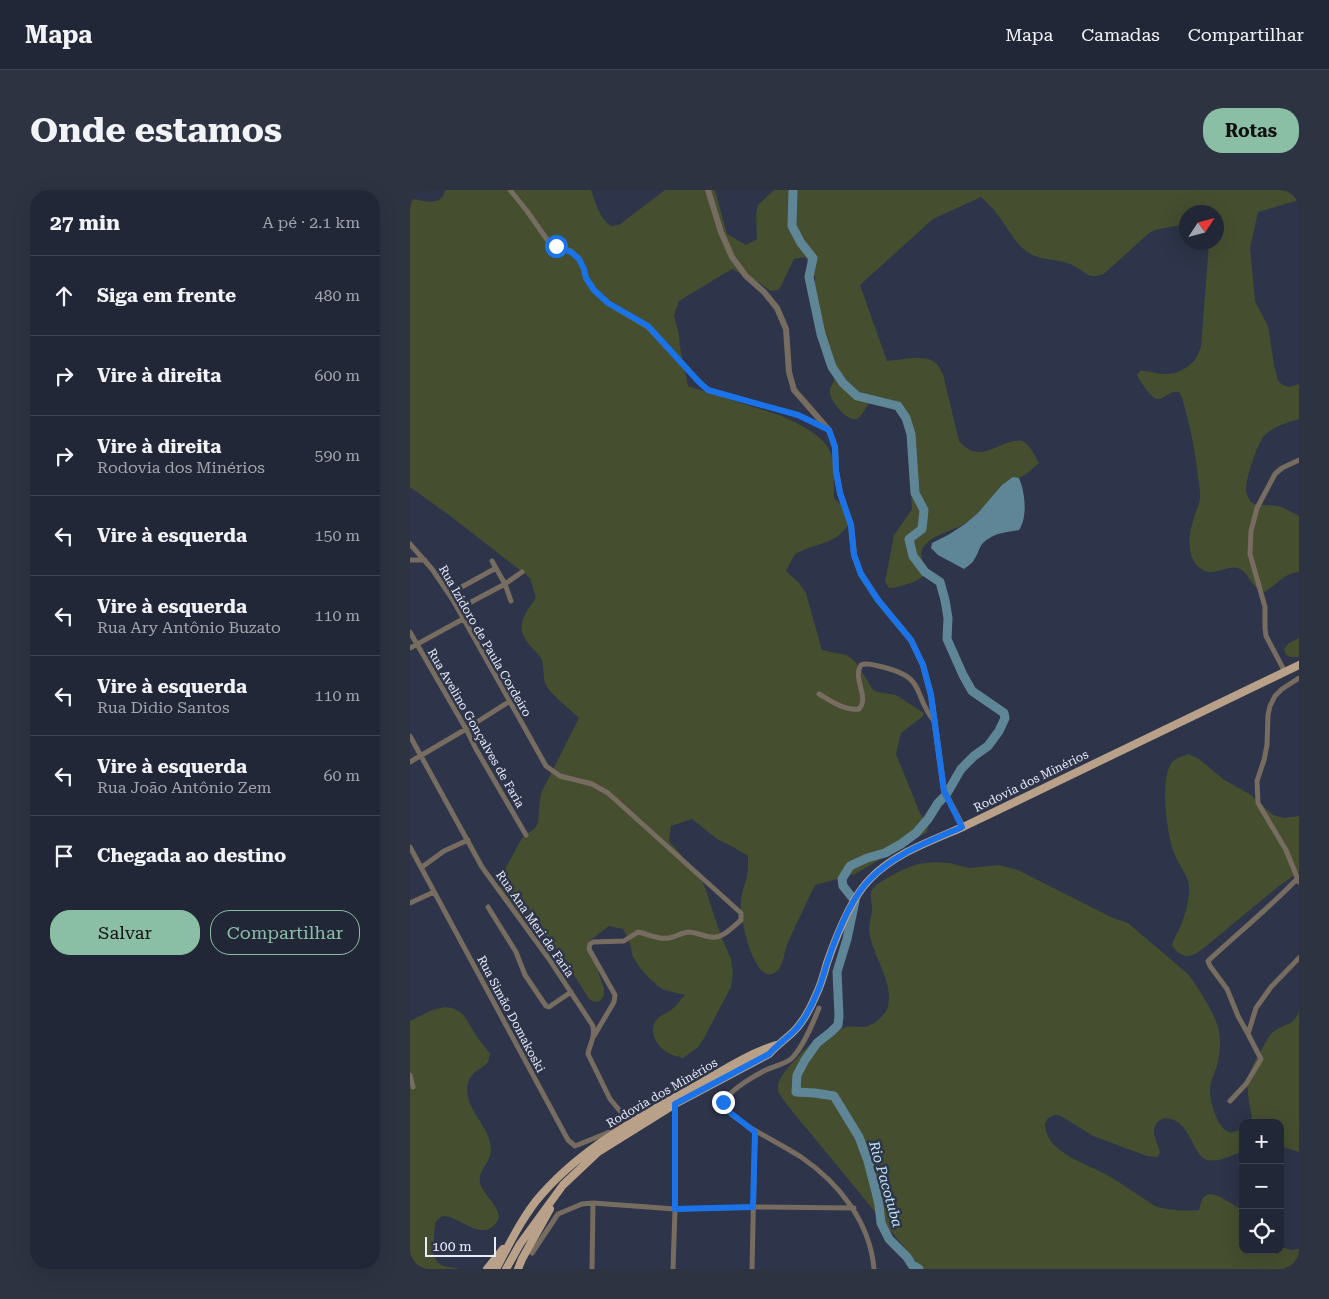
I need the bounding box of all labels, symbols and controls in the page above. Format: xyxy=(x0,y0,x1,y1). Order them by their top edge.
text: Mapa xyxy=(25,21,92,49)
text: Mapa xyxy=(1005,24,1053,45)
text: Camadas xyxy=(1081,24,1160,45)
text: Compartilhar xyxy=(1188,24,1304,45)
button: Rotas xyxy=(1203,108,1299,153)
text: Onde estamos xyxy=(30,110,282,151)
north arrow xyxy=(1179,205,1224,250)
text: 27 min xyxy=(50,211,120,235)
text: A pé · 2.1 km xyxy=(263,213,360,232)
route start xyxy=(545,235,568,258)
icon: ahead xyxy=(50,282,78,310)
text: Siga em frente xyxy=(97,284,236,307)
text: 480 m xyxy=(314,286,360,305)
icon: right xyxy=(50,362,78,390)
text: Vire à direita xyxy=(97,364,221,387)
text: 600 m xyxy=(314,366,360,385)
text: Vire à direita xyxy=(97,435,221,458)
icon: right xyxy=(50,442,78,470)
text: 590 m xyxy=(314,446,360,465)
text: Rodovia dos Minérios xyxy=(97,458,265,477)
icon: left xyxy=(50,522,78,550)
text: Vire à esquerda xyxy=(97,524,247,547)
text: 150 m xyxy=(314,526,360,545)
street label: Rua Izidoro de Paula Cordeiro xyxy=(436,563,534,719)
text: Vire à esquerda xyxy=(97,595,247,618)
icon: left xyxy=(50,602,78,630)
text: 110 m xyxy=(314,606,360,625)
text: Rua Ary Antônio Buzato xyxy=(97,618,281,637)
street label: Rua Avelino Gonçalves de Faria xyxy=(425,646,528,810)
text: Vire à esquerda xyxy=(97,675,247,698)
icon: left xyxy=(50,682,78,710)
text: 110 m xyxy=(314,686,360,705)
text: Rua Didio Santos xyxy=(97,698,229,717)
street label: Rodovia dos Minérios xyxy=(971,747,1091,815)
text: Vire à esquerda xyxy=(97,755,247,778)
icon: left xyxy=(50,762,78,790)
text: 60 m xyxy=(323,766,360,785)
text: Rua João Antônio Zem xyxy=(97,778,271,797)
icon: arrive xyxy=(50,842,78,870)
text: Chegada ao destino xyxy=(97,844,286,867)
street label: Rua Ana Meri de Faria xyxy=(493,868,577,980)
button: Salvar xyxy=(50,910,200,955)
button: Compartilhar xyxy=(210,910,360,955)
street label: Rua Simão Domakoski xyxy=(474,953,548,1075)
street label: Rodovia dos Minérios xyxy=(604,1055,720,1131)
route end xyxy=(712,1091,735,1114)
map controls xyxy=(1239,1119,1284,1254)
button: + xyxy=(1239,1119,1284,1164)
water label: Rio Pacotuba xyxy=(866,1138,906,1229)
button: − xyxy=(1239,1164,1284,1209)
button: locate xyxy=(1239,1209,1284,1254)
scale bar xyxy=(425,1234,496,1257)
text: 100 m xyxy=(432,1238,472,1254)

